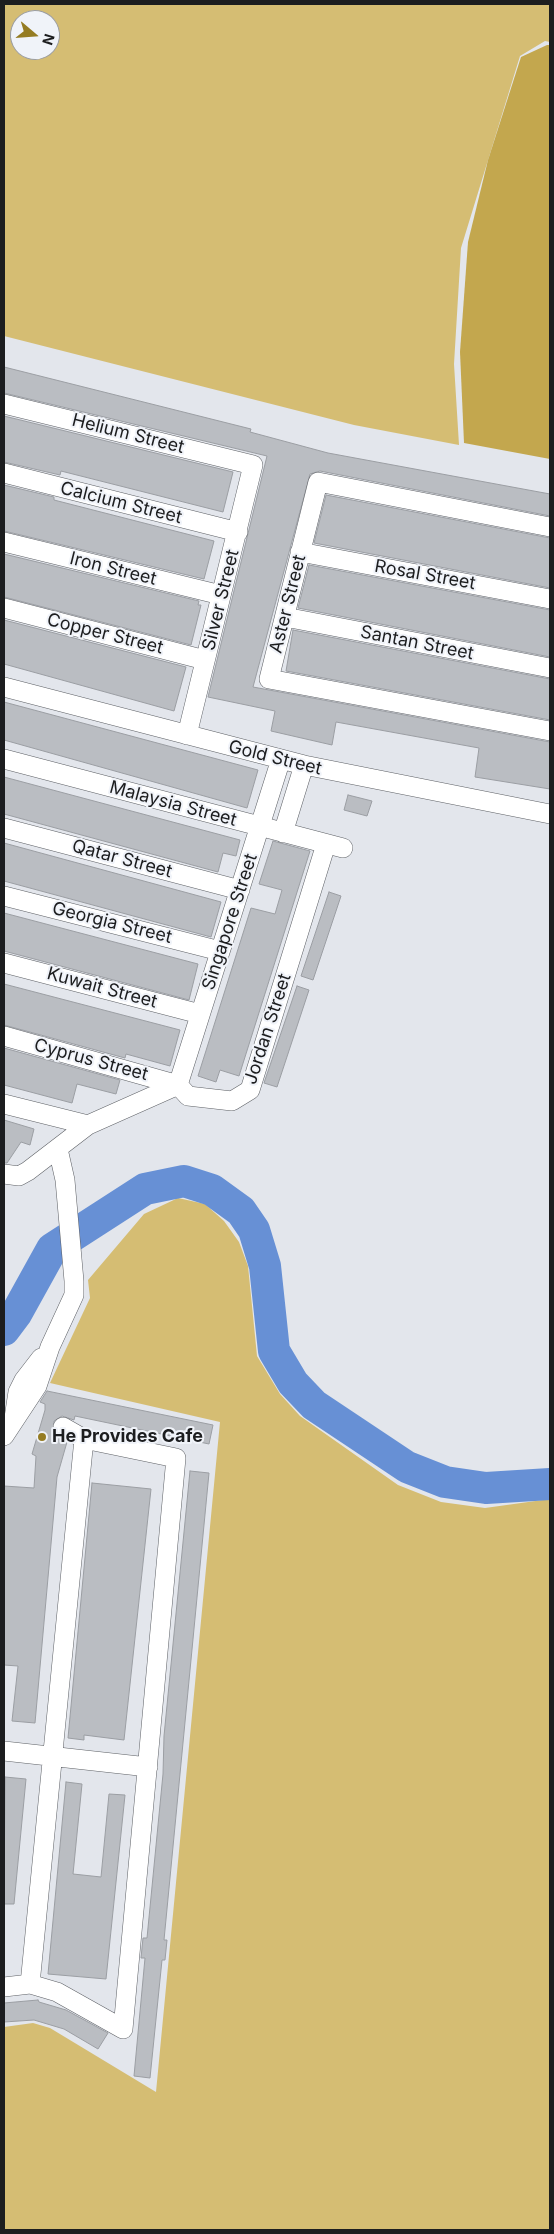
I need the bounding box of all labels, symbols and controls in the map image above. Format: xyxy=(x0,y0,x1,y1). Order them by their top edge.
north arrow xyxy=(10,10,60,60)
text: N xyxy=(39,32,59,47)
street label: Helium Street xyxy=(70,410,186,458)
street label: Calcium Street xyxy=(58,477,184,529)
street label: Silver Street xyxy=(198,547,244,653)
street label: Iron Street xyxy=(67,548,159,590)
street label: Aster Street xyxy=(265,553,311,655)
street label: Rosal Street xyxy=(373,556,477,594)
street label: Copper Street xyxy=(45,609,165,659)
street label: Santan Street xyxy=(359,621,475,665)
street label: Gold Street xyxy=(226,736,324,780)
street label: Malaysia Street xyxy=(107,777,239,831)
street label: Qatar Street xyxy=(70,835,174,883)
street label: Singapore Street xyxy=(198,851,262,993)
street label: Georgia Street xyxy=(50,898,174,948)
street label: Kuwait Street xyxy=(45,963,159,1013)
street label: Jordan Street xyxy=(240,971,296,1087)
street label: Cyprus Street xyxy=(32,1034,150,1086)
place label: He Provides Cafe xyxy=(52,1426,203,1448)
marker: He Provides Cafe xyxy=(36,1431,48,1443)

